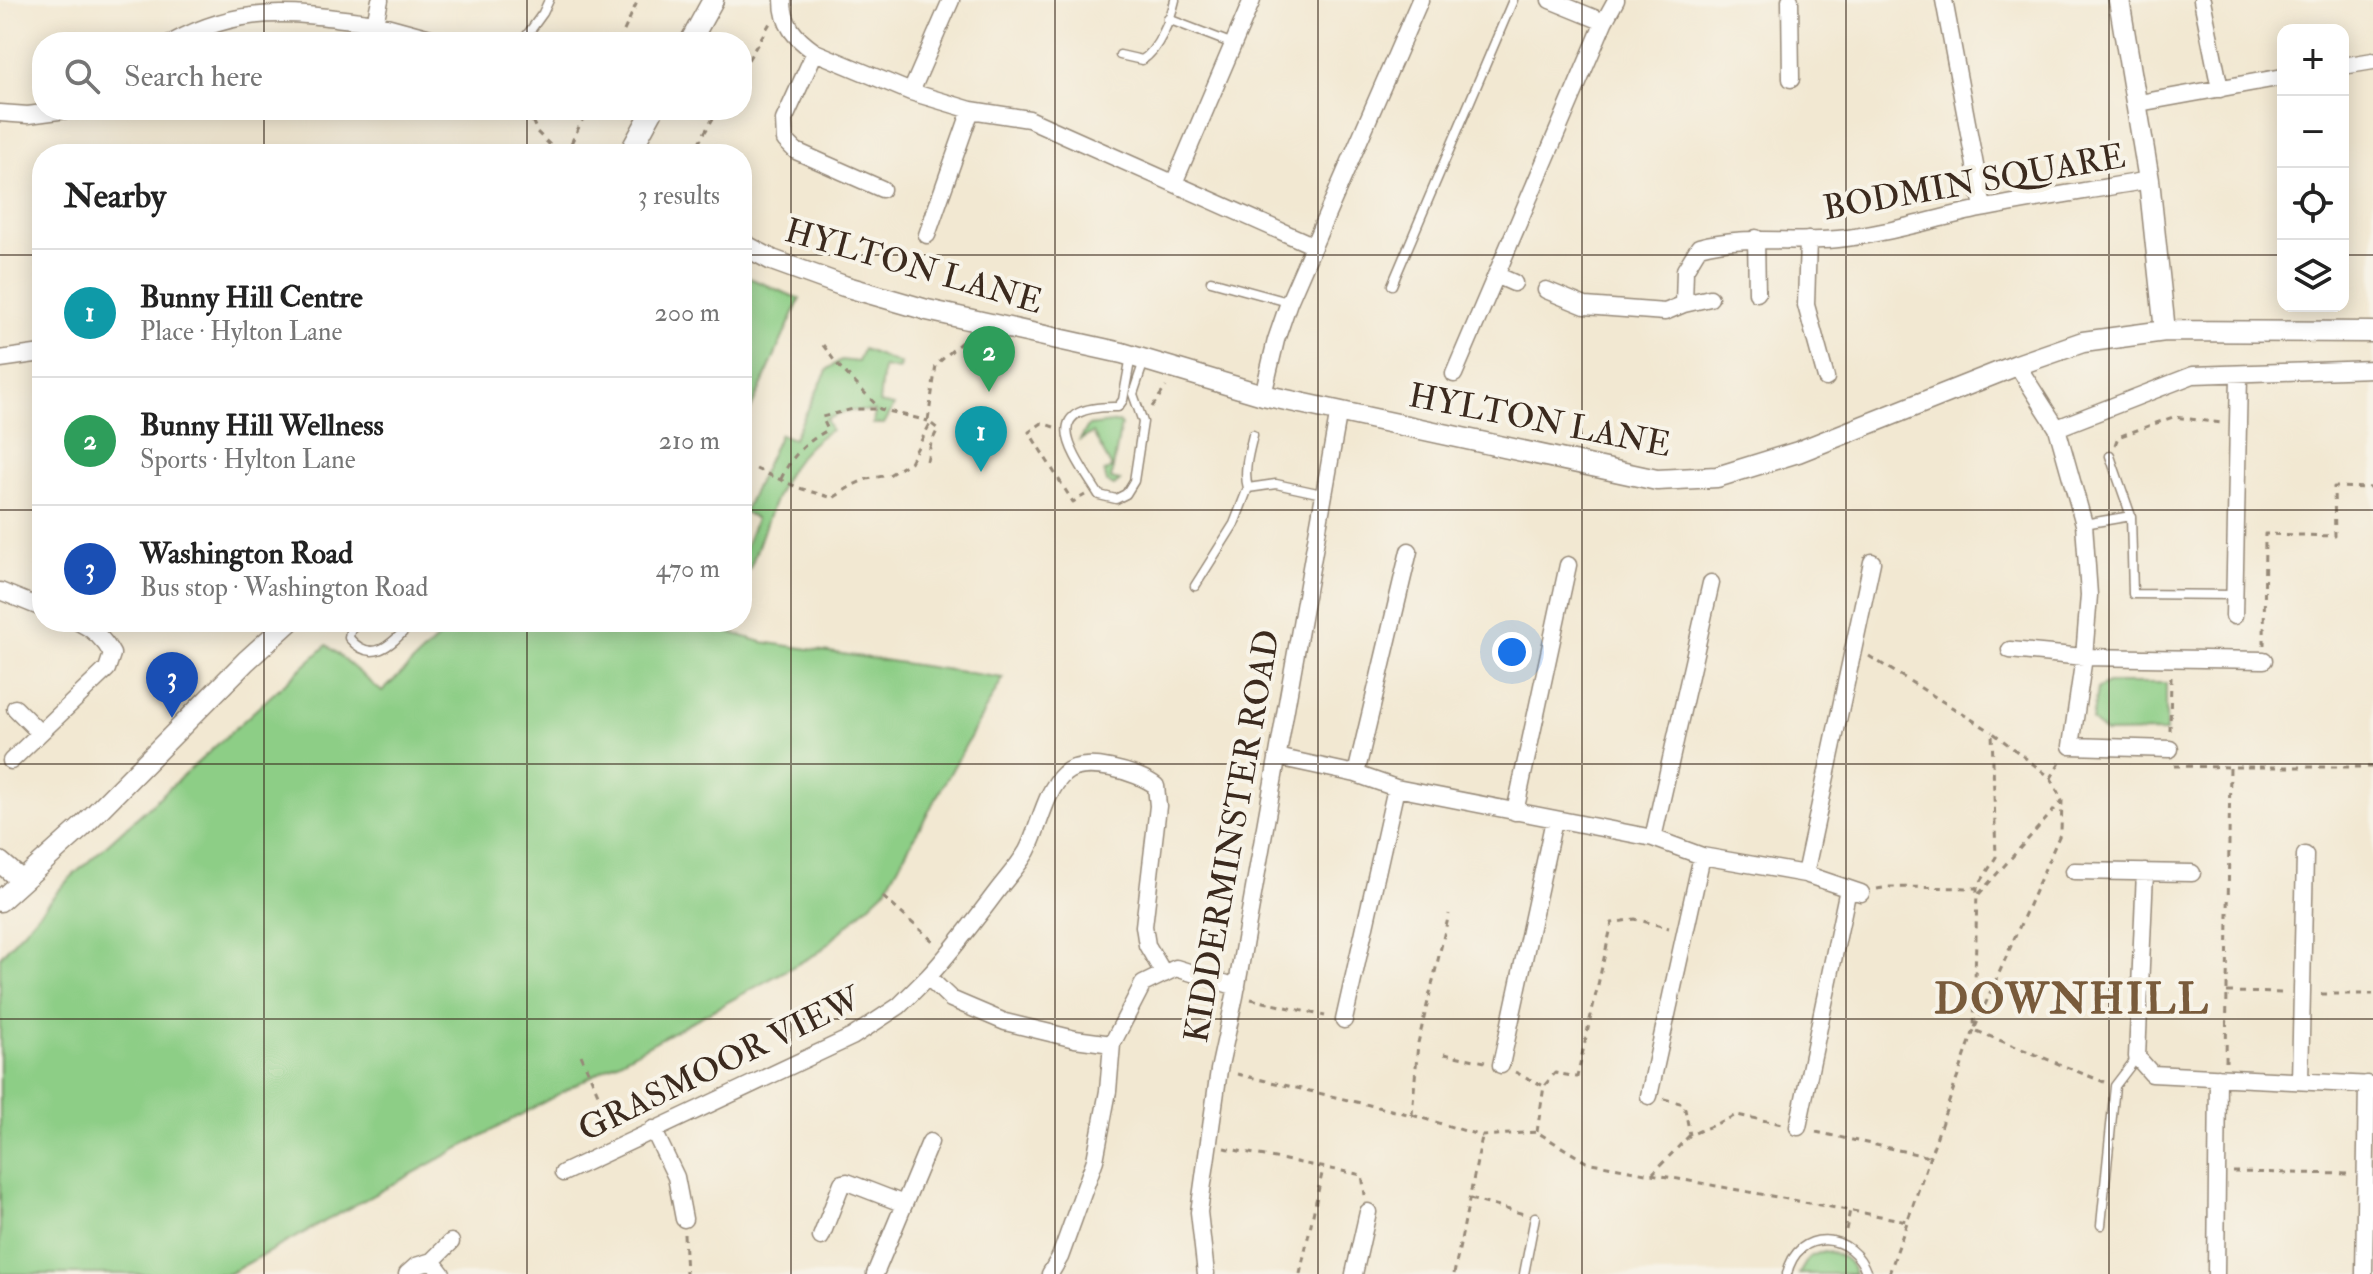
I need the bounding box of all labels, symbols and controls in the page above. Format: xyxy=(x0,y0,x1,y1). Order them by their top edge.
map controls xyxy=(2277,24,2349,312)
button: + xyxy=(2277,24,2349,96)
search box xyxy=(32,32,752,120)
icon: search xyxy=(60,54,104,98)
text: Search here xyxy=(124,58,263,95)
button: − xyxy=(2277,96,2349,168)
street label: BODMIN SQUARE xyxy=(1820,135,2129,230)
button: locate xyxy=(2277,168,2349,240)
text: Nearby xyxy=(64,175,166,218)
text: 3 results xyxy=(638,180,720,212)
street label: HYLTON LANE xyxy=(780,209,1047,324)
button: layers xyxy=(2277,240,2349,312)
text: Bunny Hill Centre xyxy=(140,279,363,316)
text: 1 xyxy=(85,297,95,329)
text: 200 m xyxy=(655,297,720,329)
text: Place · Hylton Lane xyxy=(140,316,342,348)
pin: 2 xyxy=(963,326,1015,392)
street label: HYLTON LANE xyxy=(1405,374,1674,467)
pin: 1 xyxy=(955,406,1007,472)
text: Bunny Hill Wellness xyxy=(140,407,384,444)
text: 2 xyxy=(83,425,97,457)
text: 210 m xyxy=(659,425,720,457)
text: Sports · Hylton Lane xyxy=(140,444,356,476)
text: Washington Road xyxy=(140,535,353,572)
text: 3 xyxy=(85,553,95,585)
text: 470 m xyxy=(656,553,720,585)
text: Bus stop · Washington Road xyxy=(140,572,428,604)
street label: KIDDERMINSTER ROAD xyxy=(1175,626,1290,1046)
your location xyxy=(1492,632,1532,672)
pin: 3 xyxy=(146,652,198,718)
district label: DOWNHILL xyxy=(1934,974,2210,1026)
street label: GRASMOOR VIEW xyxy=(571,977,869,1151)

